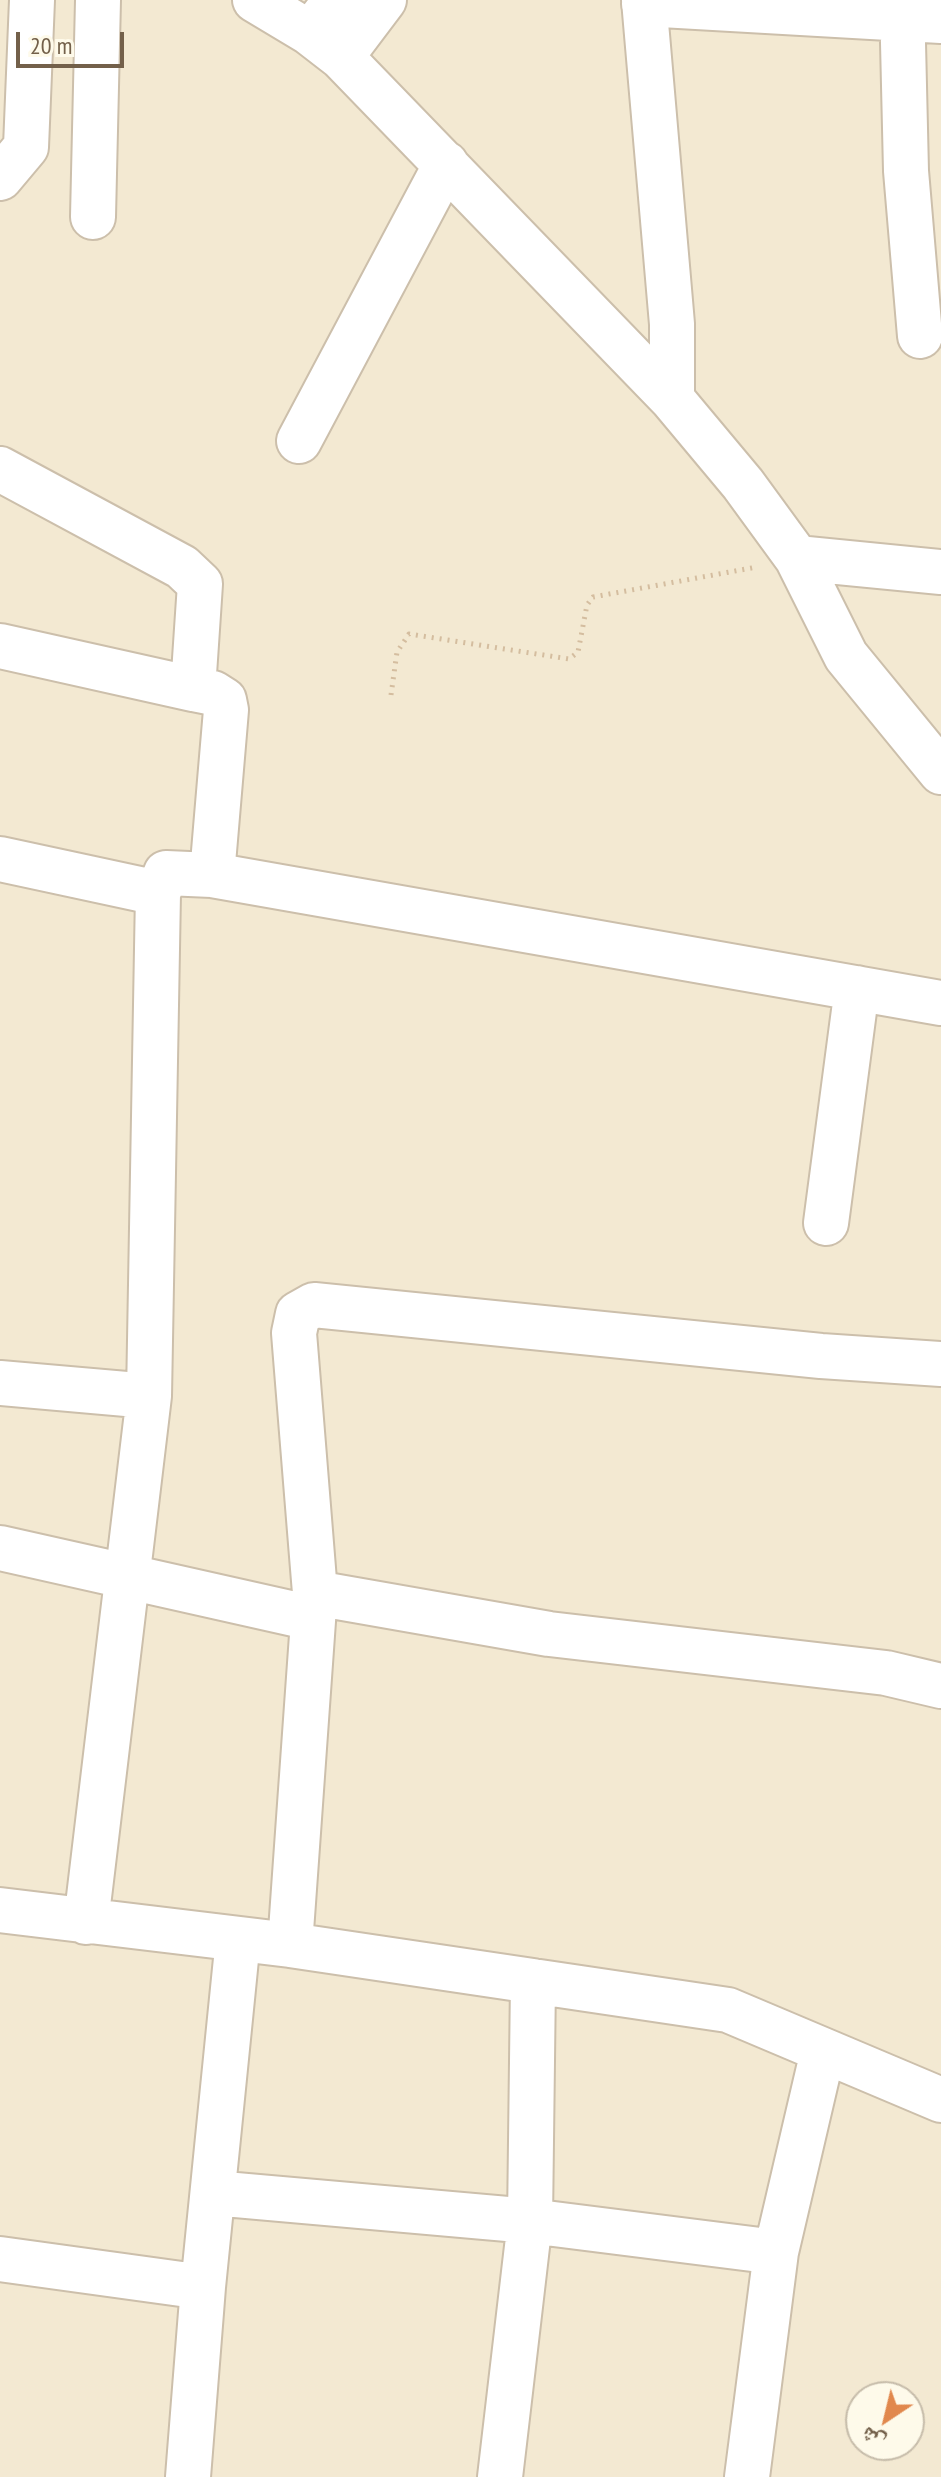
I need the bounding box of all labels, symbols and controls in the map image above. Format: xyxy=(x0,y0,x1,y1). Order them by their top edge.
scale bar xyxy=(20,16,128,66)
text: 20 m xyxy=(30,30,72,61)
north arrow xyxy=(845,2381,925,2461)
text: ش xyxy=(855,2421,890,2457)

